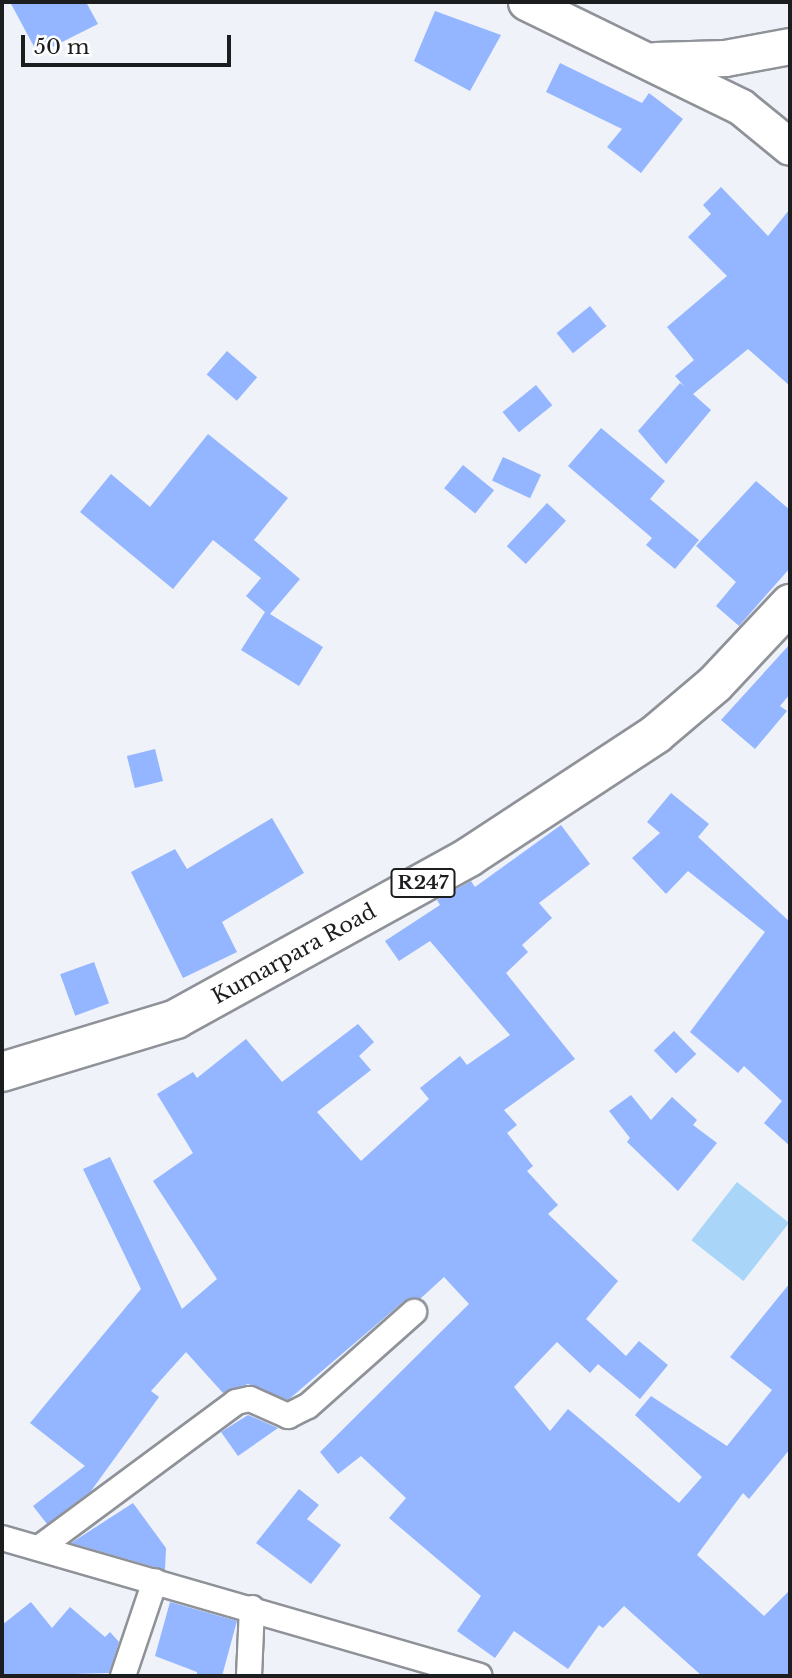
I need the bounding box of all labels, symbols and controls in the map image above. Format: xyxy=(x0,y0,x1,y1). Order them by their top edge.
scale bar xyxy=(24,21,234,65)
text: 50 m xyxy=(34,34,89,60)
road number: R247 xyxy=(390,868,456,898)
street label: Kumarpara Road xyxy=(207,898,381,1010)

